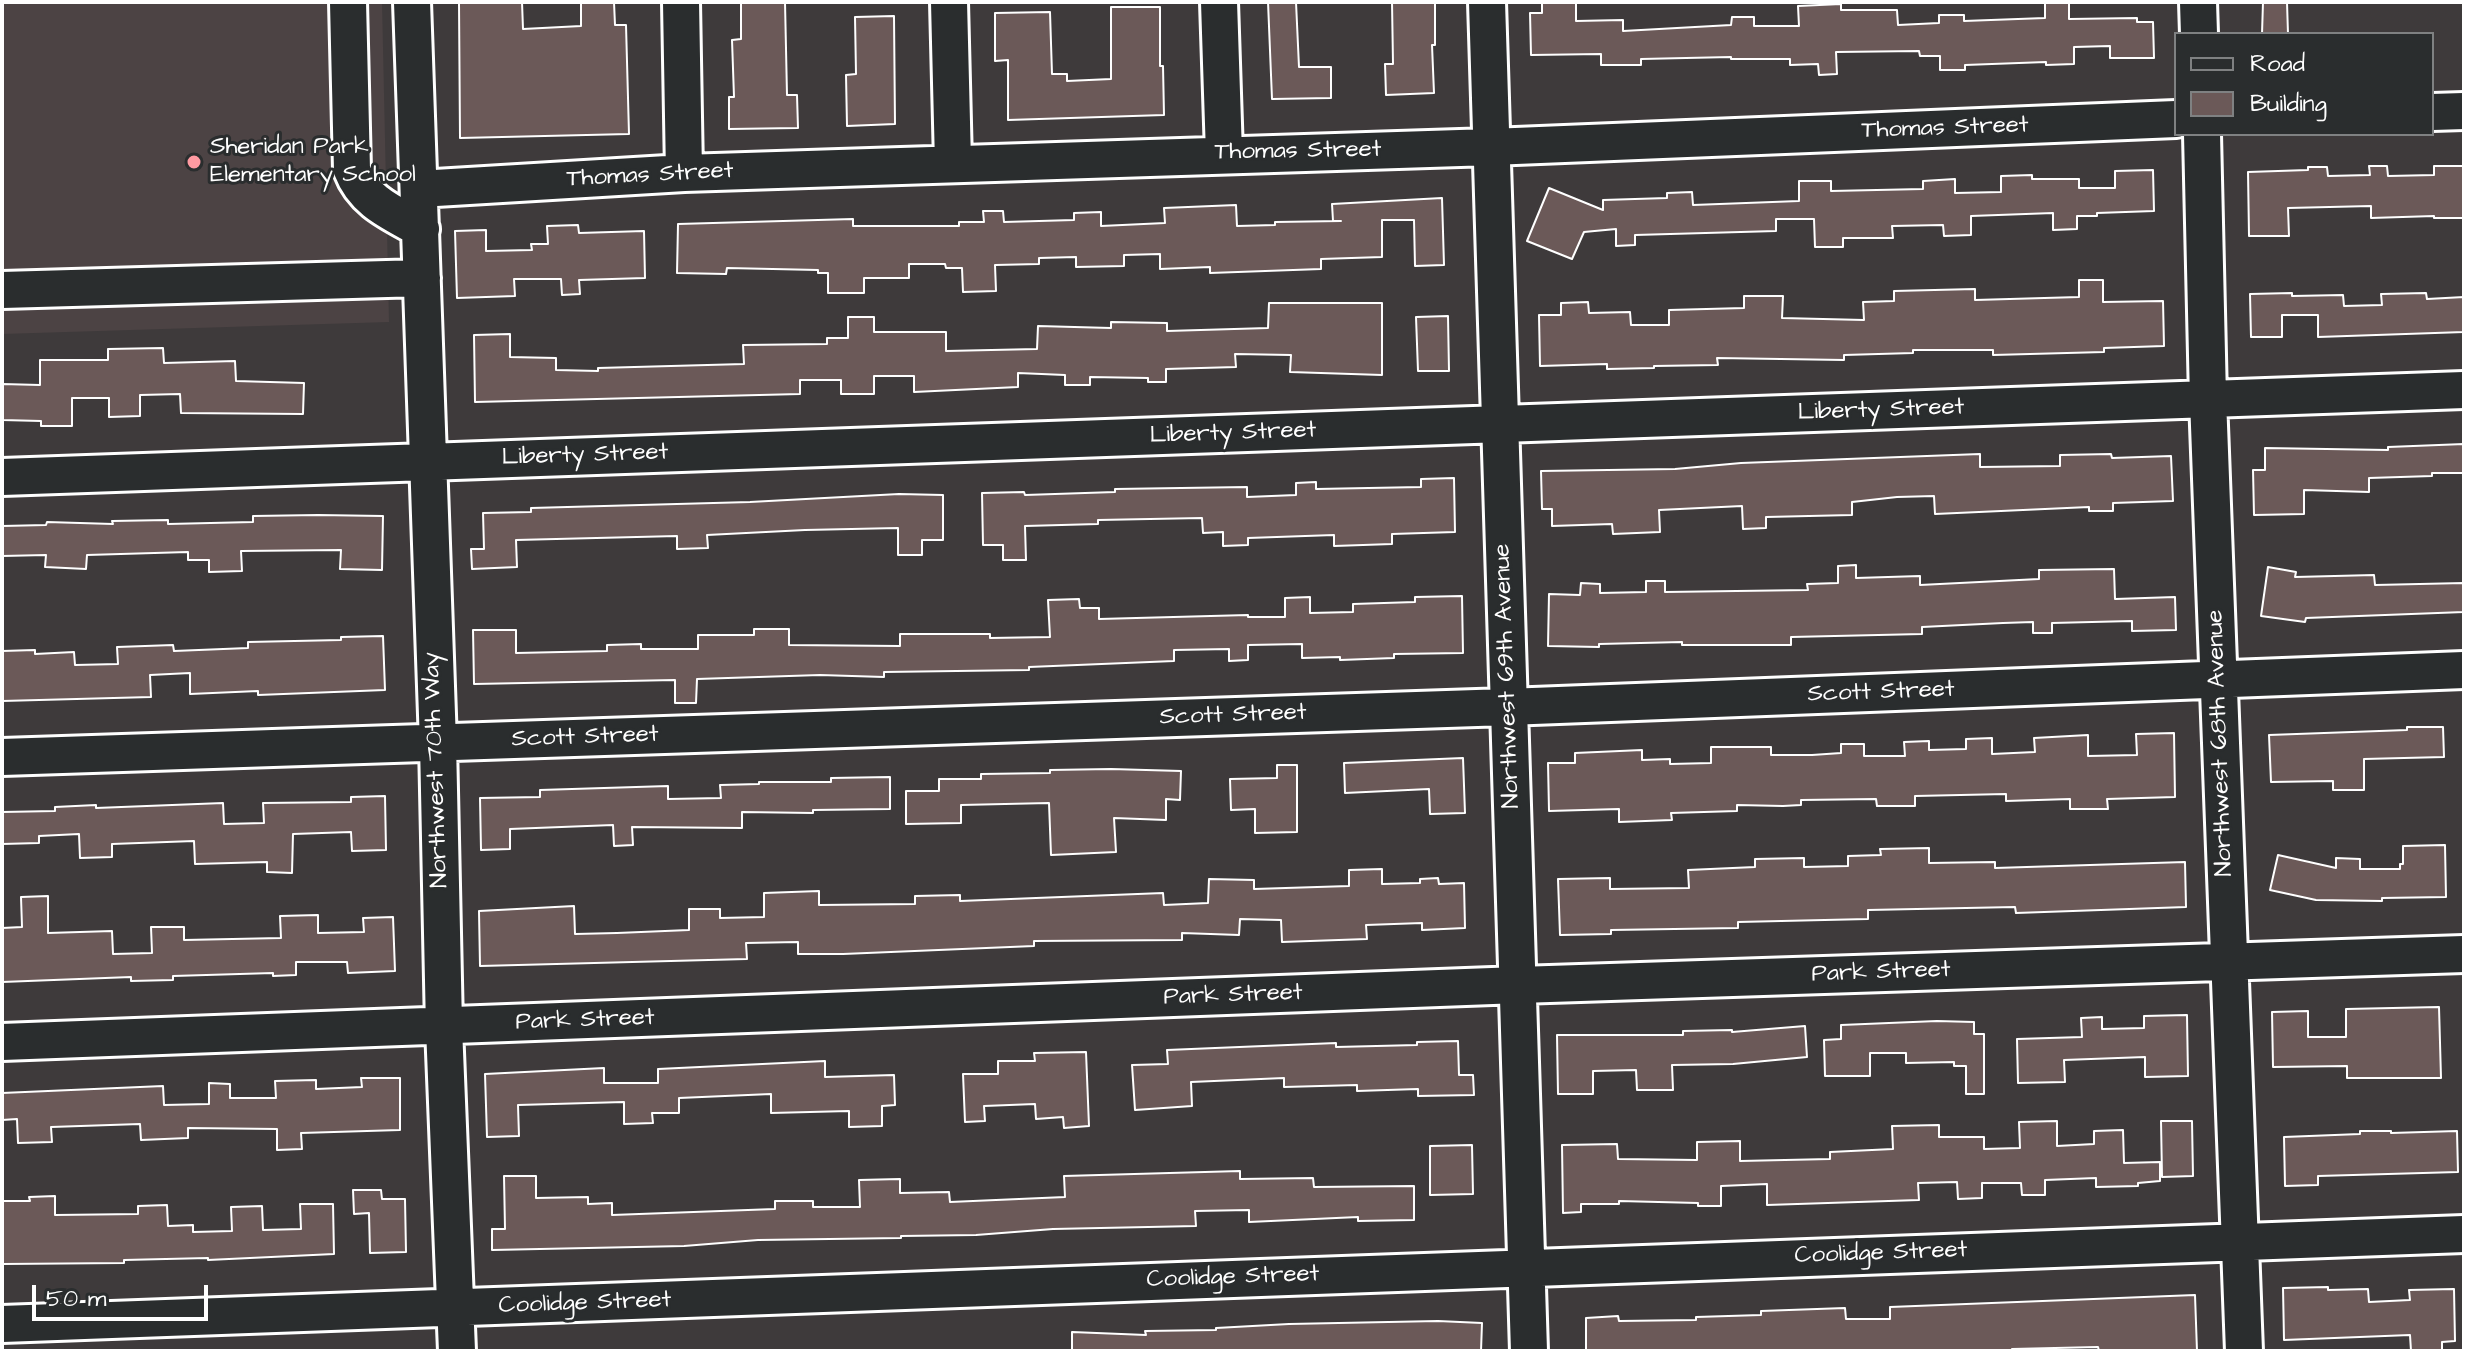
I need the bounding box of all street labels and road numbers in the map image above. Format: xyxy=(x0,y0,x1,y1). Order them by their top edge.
street label: Thomas Street xyxy=(1861,112,2029,146)
street label: Thomas Street xyxy=(1214,136,1382,168)
street label: Thomas Street xyxy=(566,157,734,195)
street label: Liberty Street xyxy=(1797,394,1965,428)
street label: Liberty Street xyxy=(1149,417,1317,451)
street label: Liberty Street xyxy=(501,439,669,473)
street label: Northwest 69th Avenue xyxy=(1489,543,1527,809)
street label: Northwest 68th Avenue xyxy=(2202,609,2240,877)
street label: Northwest 70th Way xyxy=(418,651,456,889)
street label: Scott Street xyxy=(1807,676,1955,710)
street label: Scott Street xyxy=(1159,699,1307,733)
street label: Scott Street xyxy=(511,721,659,755)
street label: Park Street xyxy=(1811,956,1951,990)
street label: Park Street xyxy=(1163,979,1303,1013)
street label: Park Street xyxy=(515,1004,655,1038)
street label: Coolidge Street xyxy=(1794,1237,1968,1271)
street label: Coolidge Street xyxy=(1146,1261,1320,1295)
street label: Coolidge Street xyxy=(498,1287,672,1321)

